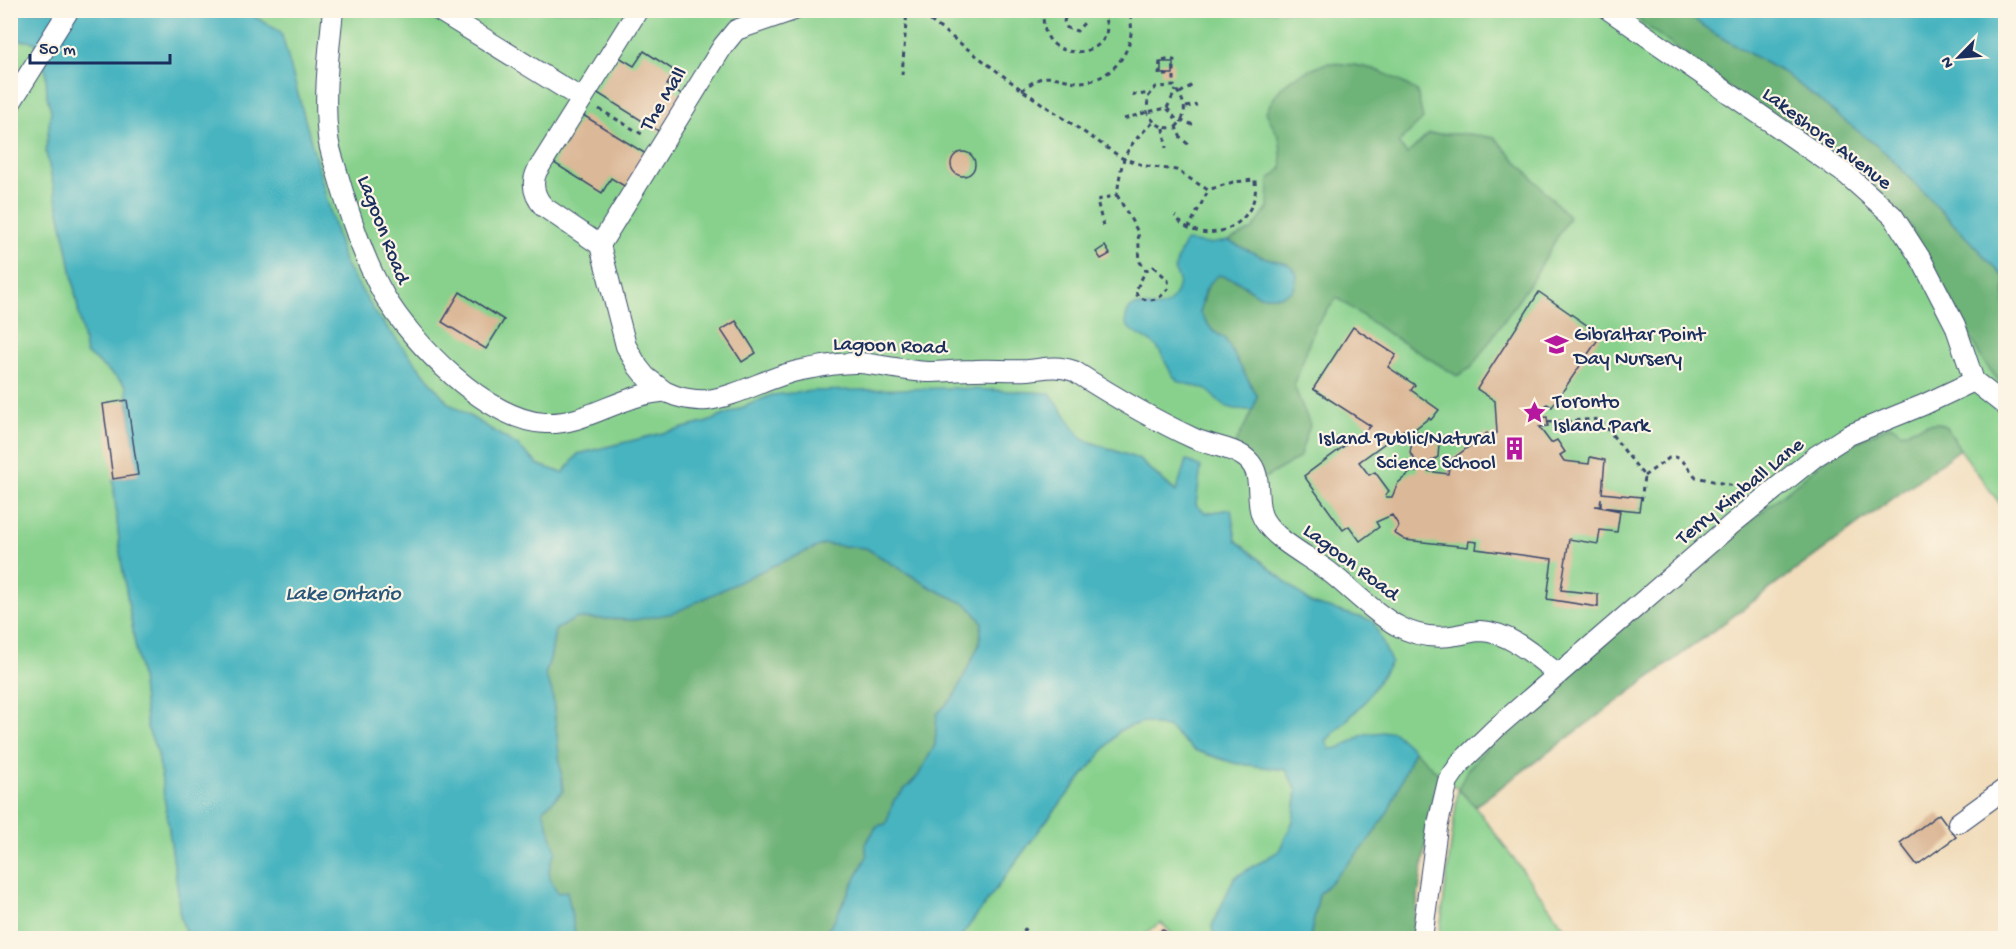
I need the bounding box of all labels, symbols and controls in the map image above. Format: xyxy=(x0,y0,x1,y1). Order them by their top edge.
scale bar xyxy=(30,27,170,65)
north arrow xyxy=(1929,27,1989,87)
text: 50 m xyxy=(39,40,76,61)
text: N xyxy=(1938,53,1959,71)
street label: The Mall xyxy=(635,63,694,137)
street label: Lakeshore Avenue xyxy=(1756,83,1897,197)
street label: Lagoon Road xyxy=(350,173,414,289)
place label: Gibraltar Point Day Nursery xyxy=(1572,324,1707,373)
school or university icon: Gibraltar Point Day Nursery xyxy=(1543,332,1569,358)
street label: Lagoon Road xyxy=(833,333,949,362)
place label: Toronto Island Park xyxy=(1552,391,1652,440)
place icon: Toronto Island Park xyxy=(1522,399,1548,425)
place label: Island Public/Natural Science School xyxy=(1318,428,1496,477)
street label: Terry Kimball Lane xyxy=(1671,433,1811,553)
building icon: Island Public/Natural Science School xyxy=(1501,436,1527,462)
street label: Lagoon Road xyxy=(1297,520,1404,609)
water label: Lake Ontario xyxy=(285,582,402,608)

